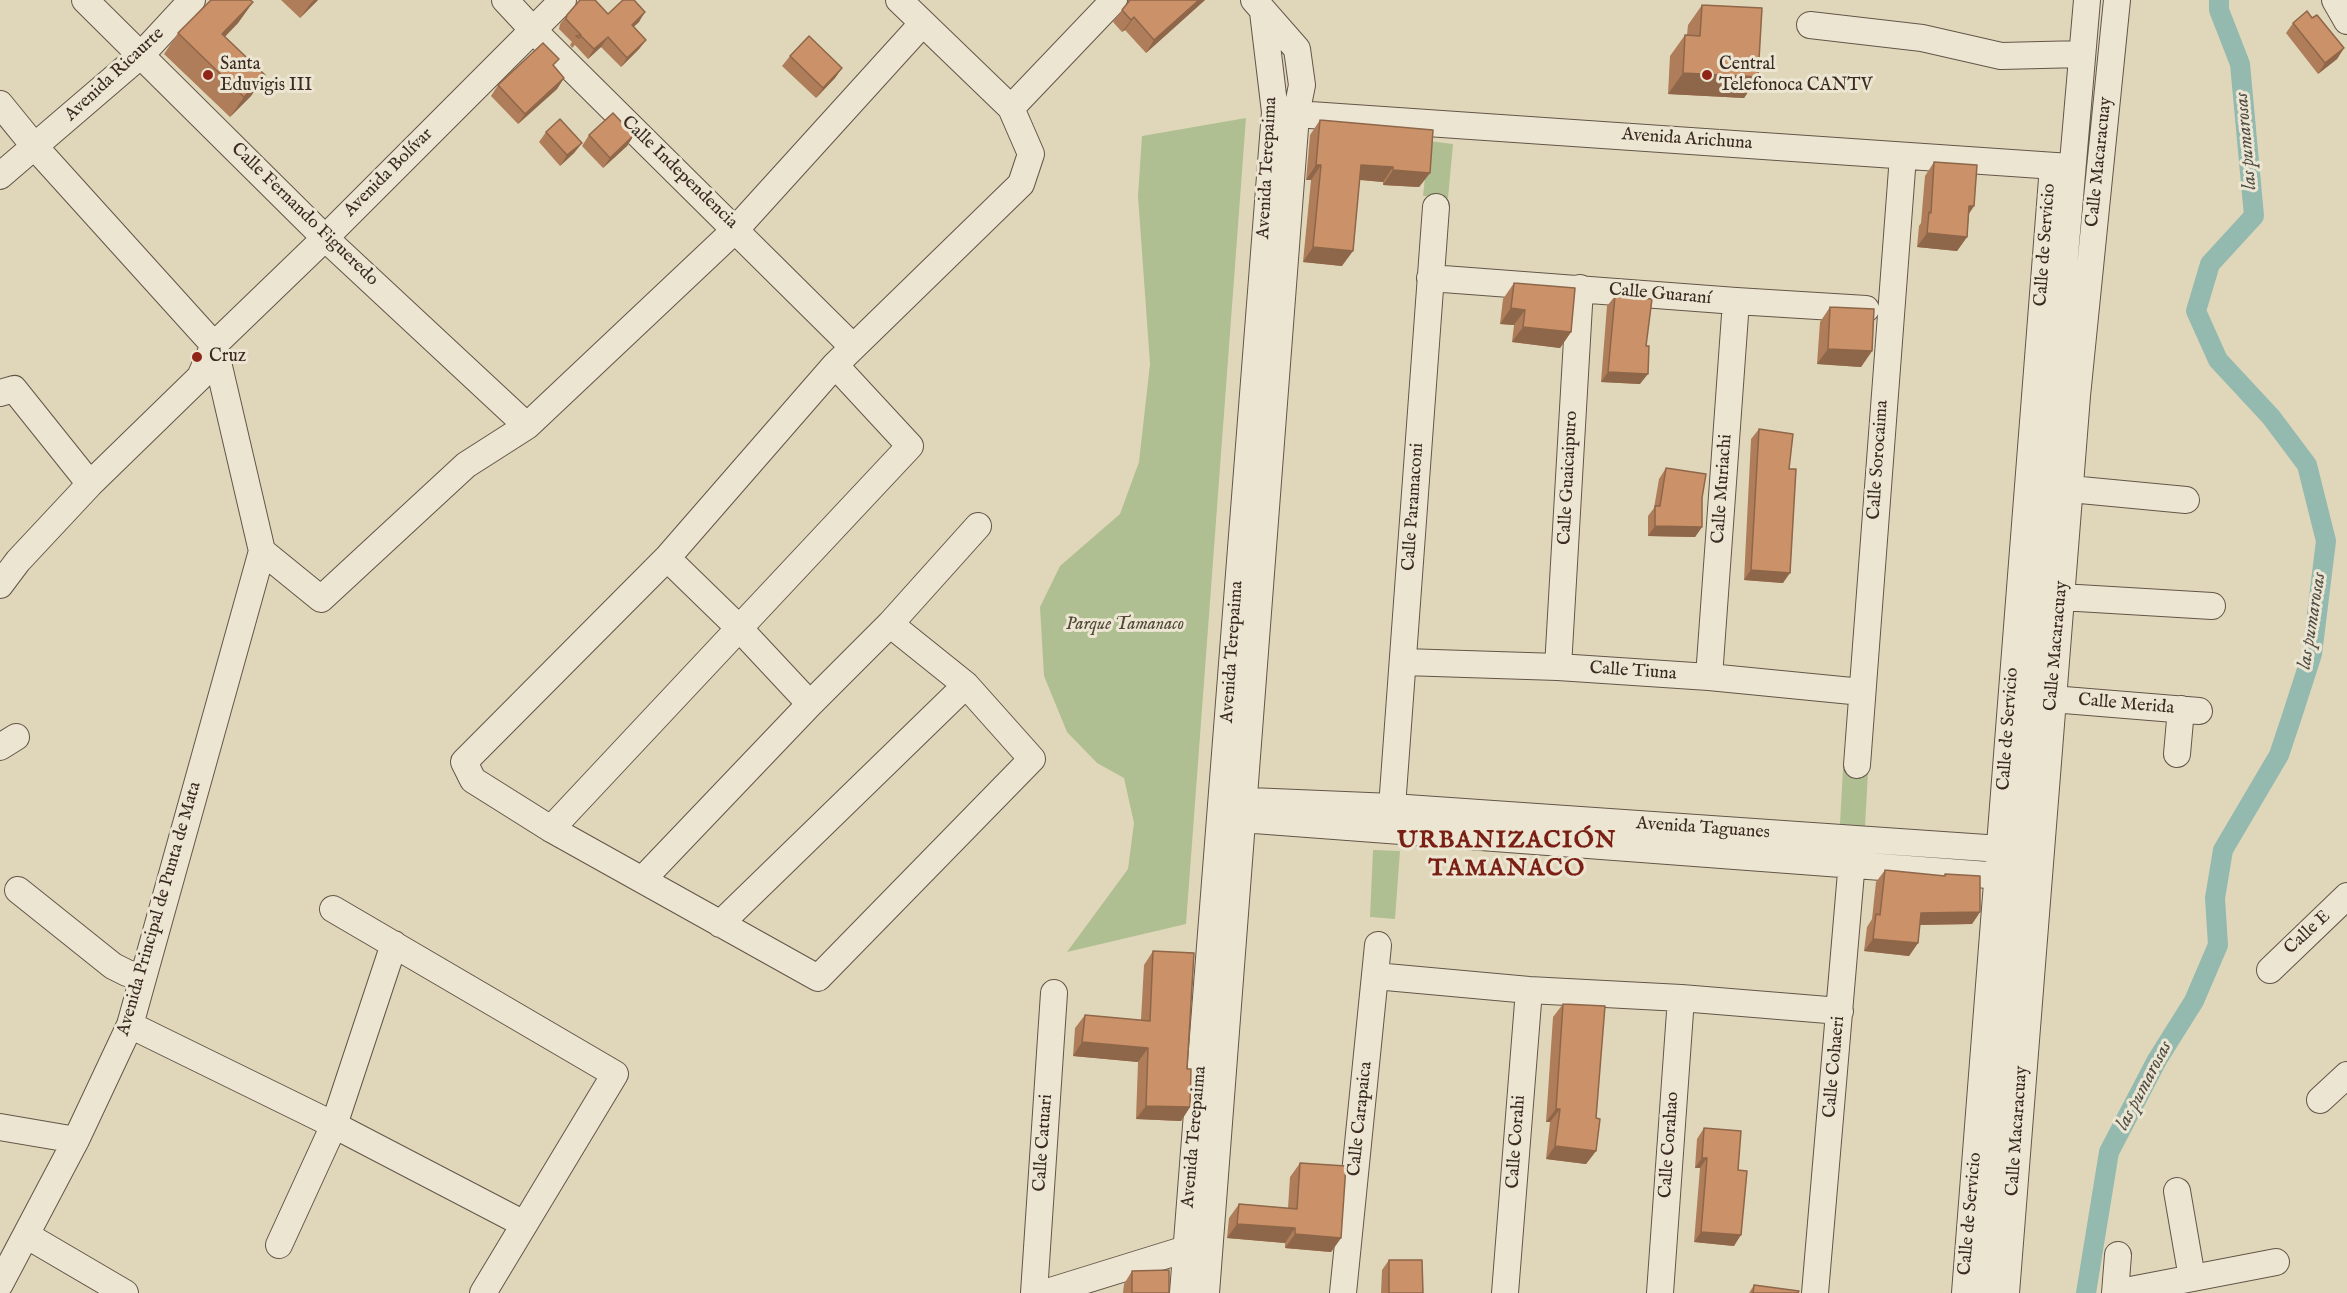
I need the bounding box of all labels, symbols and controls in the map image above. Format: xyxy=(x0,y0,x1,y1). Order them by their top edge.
street label: Avenida Ricaurte xyxy=(61,24,169,126)
place label: Santa Eduvigis III xyxy=(220,54,312,97)
place label: Central Telefonoca CANTV xyxy=(1719,54,1872,97)
marker: Santa Eduvigis III xyxy=(201,68,215,82)
marker: Central Telefonoca CANTV xyxy=(1700,68,1714,82)
water label: las pumarosas xyxy=(2231,91,2263,191)
street label: Avenida Terepaima xyxy=(1253,96,1283,240)
street label: Calle Macaracuay xyxy=(2082,96,2118,228)
street label: Calle Independencia xyxy=(616,112,742,234)
street label: Avenida Bolívar xyxy=(340,124,438,222)
street label: Avenida Arichuna xyxy=(1621,125,1753,155)
street label: Calle Fernando Figueredo xyxy=(226,139,382,291)
street label: Calle de Servicio xyxy=(2031,183,2061,307)
street label: Calle Guaraní xyxy=(1608,280,1712,310)
place label: Cruz xyxy=(209,346,246,368)
marker: Cruz xyxy=(190,350,204,364)
street label: Calle Sorocaima xyxy=(1864,399,1894,521)
street label: Calle Guaicaipuro xyxy=(1555,410,1583,546)
street label: Calle Muriachi xyxy=(1708,433,1738,545)
street label: Calle Paramaconi xyxy=(1399,442,1429,572)
water label: las pumarosas xyxy=(2294,571,2332,671)
street label: Avenida Terepaima xyxy=(1217,580,1249,724)
street label: Calle Macaracuay xyxy=(2041,580,2073,712)
park label: Parque Tamanaco xyxy=(1066,614,1184,636)
street label: Calle Tiuna xyxy=(1589,658,1677,686)
street label: Calle de Servicio xyxy=(1994,667,2024,791)
street label: Calle Merida xyxy=(2077,690,2175,720)
street label: Avenida Principal de Punta de Mata xyxy=(113,779,207,1039)
street label: Avenida Taguanes xyxy=(1635,814,1771,844)
district label: URBANIZACIÓN TAMANACO xyxy=(1397,828,1617,884)
street label: Calle E xyxy=(2280,906,2336,960)
street label: Calle Cohaeri xyxy=(1820,1015,1850,1119)
water label: las pumarosas xyxy=(2112,1037,2178,1135)
street label: Calle Carapaica xyxy=(1344,1060,1378,1178)
street label: Avenida Terepaima xyxy=(1178,1065,1212,1209)
street label: Calle Macaracuay xyxy=(2003,1065,2033,1197)
street label: Calle Corahao xyxy=(1656,1091,1684,1199)
street label: Calle Catuari xyxy=(1030,1093,1058,1193)
street label: Calle Corahi xyxy=(1503,1094,1531,1190)
street label: Calle de Servicio xyxy=(1955,1152,1987,1276)

